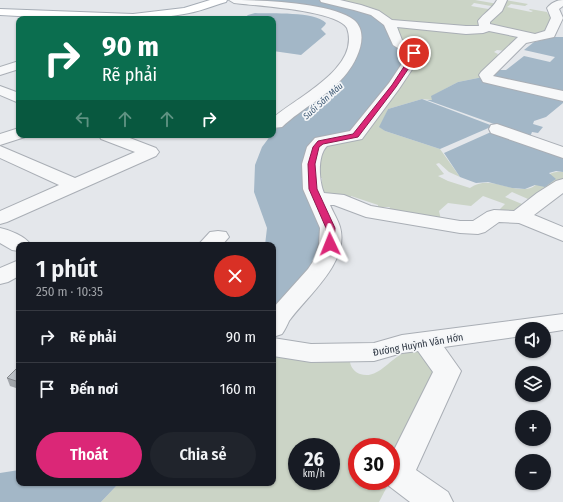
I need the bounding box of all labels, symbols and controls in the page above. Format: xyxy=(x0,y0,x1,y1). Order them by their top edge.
text: 90 m xyxy=(102,30,159,63)
icon: right xyxy=(36,32,88,84)
pin xyxy=(397,36,431,70)
icon: arrive xyxy=(403,42,425,64)
text: Rẽ phải xyxy=(102,64,157,86)
water label: Suối Săn Máu xyxy=(300,80,345,122)
icon: left xyxy=(72,108,94,130)
icon: ahead xyxy=(114,108,136,130)
icon: ahead xyxy=(156,108,178,130)
icon: right xyxy=(198,108,220,130)
position arrow xyxy=(309,223,351,265)
text: 1 phút xyxy=(36,255,98,283)
button: close xyxy=(214,255,256,297)
text: 250 m · 10:35 xyxy=(36,284,103,299)
map controls xyxy=(515,322,551,490)
button: sound xyxy=(515,322,551,358)
icon: right xyxy=(36,326,58,348)
text: Rẽ phải xyxy=(70,328,116,346)
text: 90 m xyxy=(226,328,256,346)
street label: Đường Huỳnh Văn Hớn xyxy=(372,330,464,359)
button: layers xyxy=(515,366,551,402)
icon: arrive xyxy=(36,378,58,400)
text: Đến nơi xyxy=(70,380,118,398)
text: 160 m xyxy=(220,380,256,398)
button: + xyxy=(515,410,551,446)
button: Thoát xyxy=(36,432,142,478)
button: Chia sẻ xyxy=(150,432,256,478)
speed limit sign: 30 xyxy=(348,438,400,490)
text: 26 xyxy=(304,447,324,471)
button: − xyxy=(515,454,551,490)
text: km/h xyxy=(303,468,325,480)

